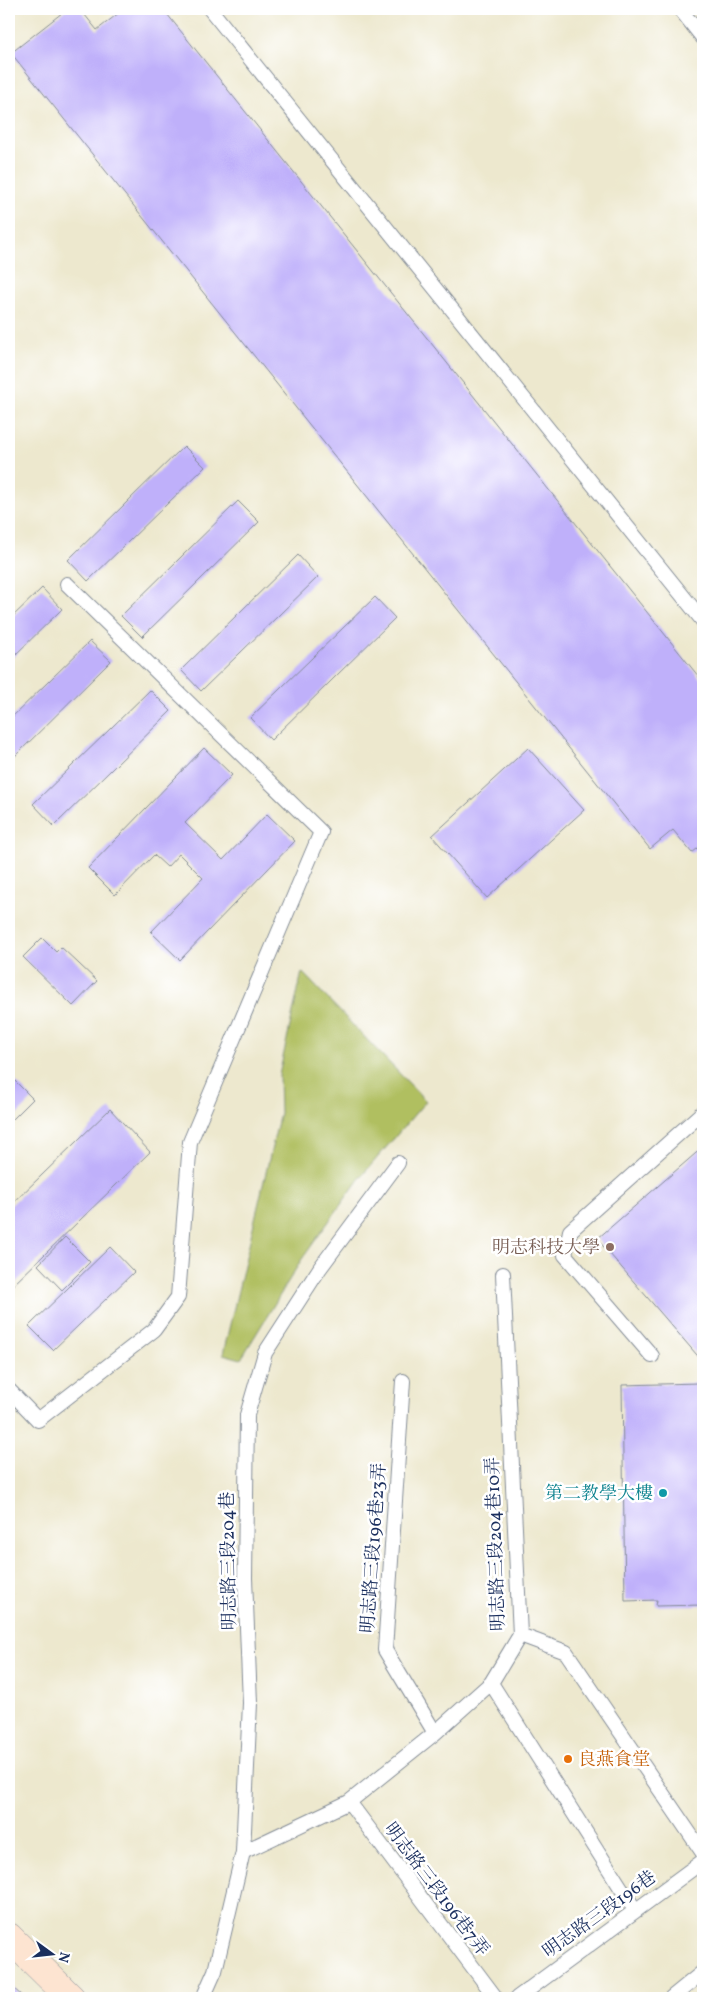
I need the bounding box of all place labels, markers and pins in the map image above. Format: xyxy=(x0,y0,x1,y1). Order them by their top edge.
place label: 明志科技大學 xyxy=(492,1236,600,1261)
marker: 明志科技大學 xyxy=(604,1241,616,1253)
place label: 第二教學大樓 xyxy=(545,1482,653,1507)
marker: 第二教學大樓 xyxy=(657,1487,669,1499)
place label: 良燕食堂 xyxy=(578,1748,650,1773)
marker: 良燕食堂 xyxy=(562,1753,574,1765)

